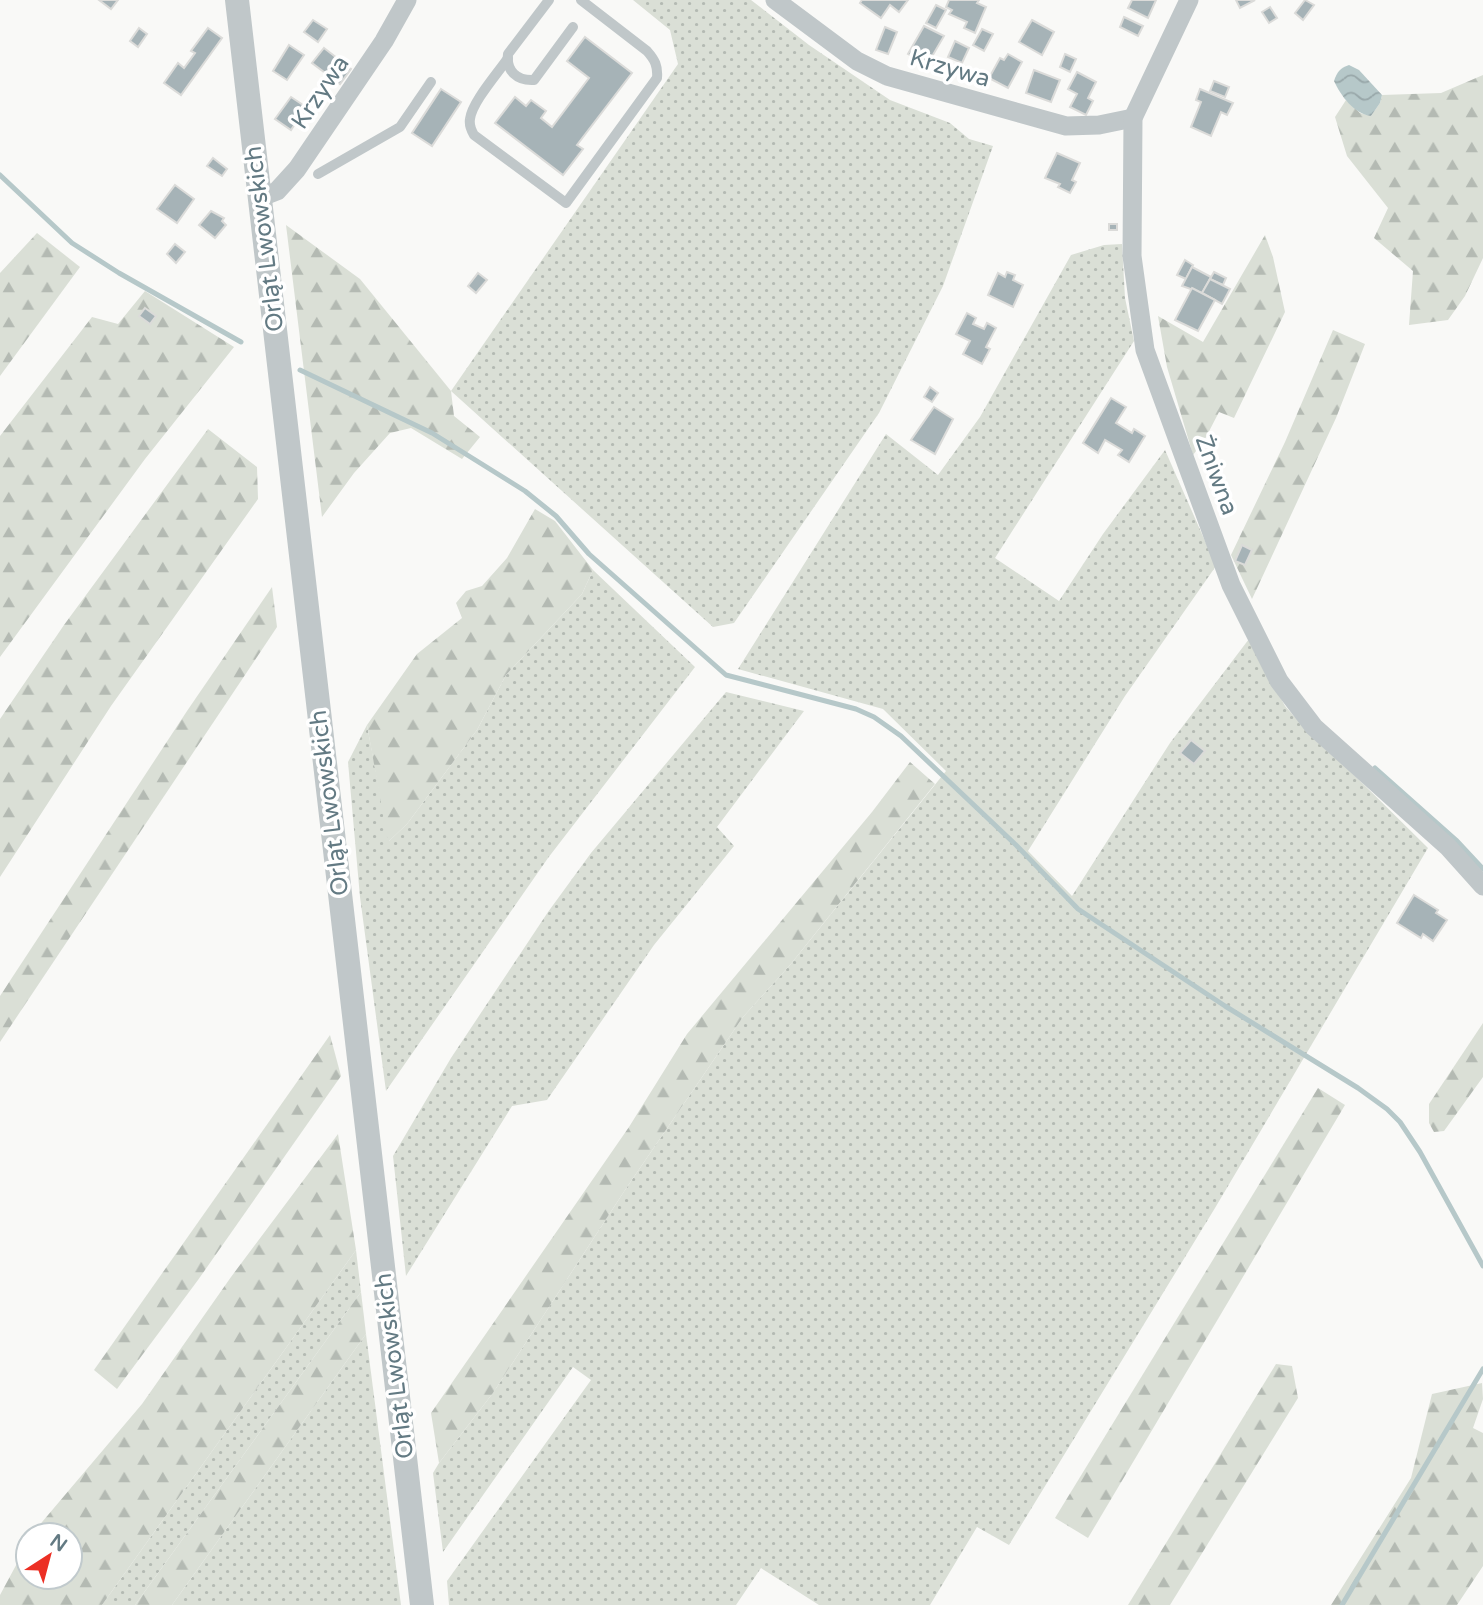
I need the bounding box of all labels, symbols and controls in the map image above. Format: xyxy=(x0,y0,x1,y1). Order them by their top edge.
street label: Krzywa xyxy=(906,43,993,94)
street label: Krzywa xyxy=(285,50,355,135)
street label: Orląt Lwowskich xyxy=(239,144,290,333)
street label: Żniwna xyxy=(1189,431,1244,519)
street label: Orląt Lwowskich xyxy=(304,708,355,897)
street label: Orląt Lwowskich xyxy=(369,1271,420,1460)
north arrow xyxy=(14,1521,84,1591)
text: N xyxy=(46,1530,71,1556)

